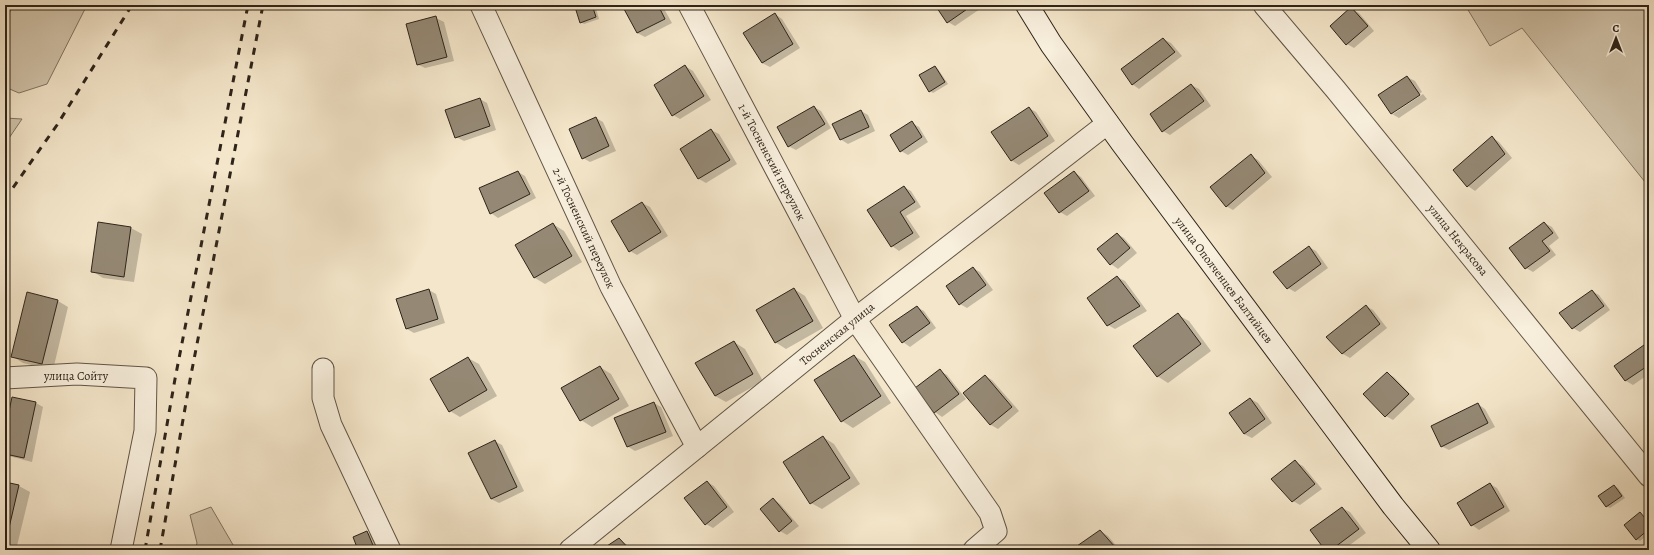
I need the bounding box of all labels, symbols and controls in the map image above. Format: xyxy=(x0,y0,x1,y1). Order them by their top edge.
north arrow xyxy=(1596,18,1636,58)
text: С xyxy=(1613,21,1620,36)
street label: 1-й Тосненский переулок xyxy=(734,101,810,223)
street label: 2-й Тосненский переулок xyxy=(549,165,619,291)
street label: улица Некрасова xyxy=(1424,200,1492,279)
street label: улица Ополченцев Балтийцев xyxy=(1171,213,1277,347)
street label: Тосненская улица xyxy=(796,299,878,369)
street label: улица Сойту xyxy=(43,368,109,384)

